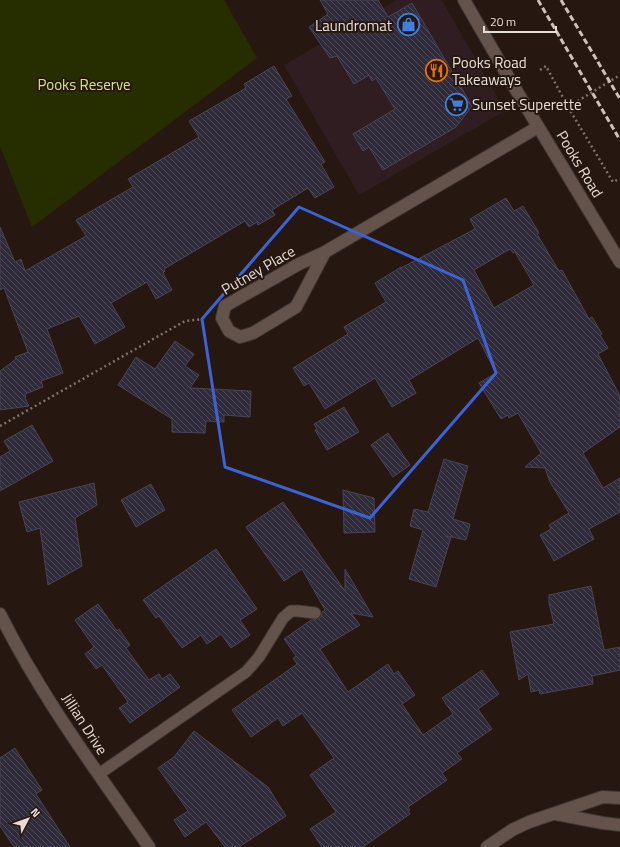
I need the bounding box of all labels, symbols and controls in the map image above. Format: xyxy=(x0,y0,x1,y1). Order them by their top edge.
scale bar xyxy=(484,8,556,34)
shop icon: Laundromat xyxy=(395,12,421,38)
text: 20 m xyxy=(490,12,516,31)
place label: Laundromat xyxy=(315,14,393,37)
place label: Pooks Road Takeaways xyxy=(452,51,527,91)
restaurant icon: Pooks Road Takeaways xyxy=(423,58,449,84)
park label: Pooks Reserve xyxy=(37,73,131,96)
supermarket icon: Sunset Superette xyxy=(443,91,469,117)
place label: Sunset Superette xyxy=(472,93,581,116)
street label: Pooks Road xyxy=(551,126,609,202)
street label: Putney Place xyxy=(217,240,299,300)
street label: Jillian Drive xyxy=(56,689,114,759)
north arrow xyxy=(8,799,48,839)
text: N xyxy=(27,804,44,821)

